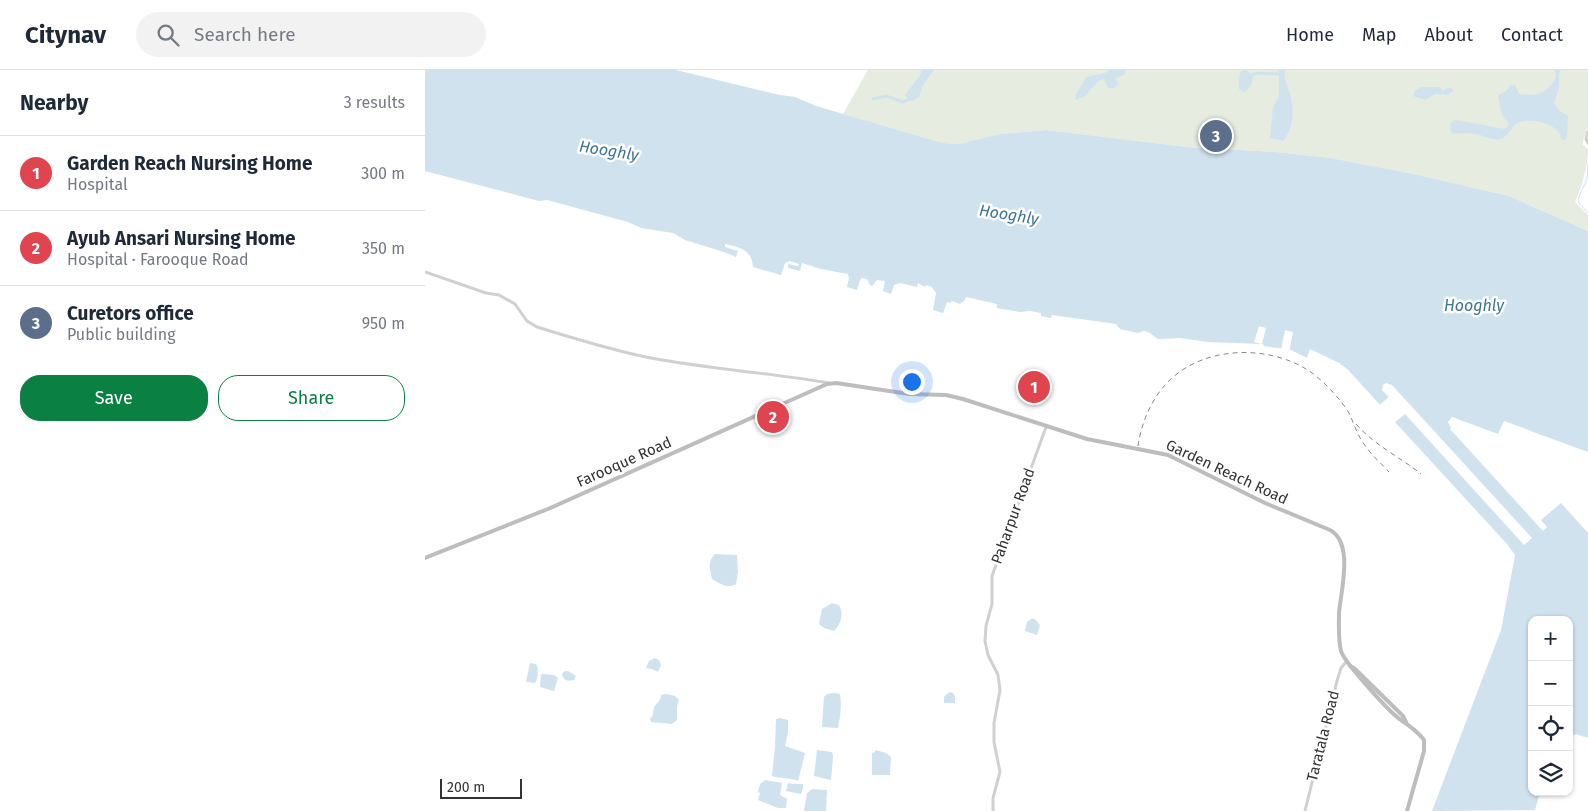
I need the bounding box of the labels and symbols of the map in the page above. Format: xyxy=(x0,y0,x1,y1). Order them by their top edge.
pin: 3 xyxy=(1200,117,1232,155)
water label: Hooghly xyxy=(578,136,641,165)
water label: Hooghly xyxy=(978,200,1041,229)
water label: Hooghly xyxy=(1444,296,1505,315)
pin: 1 xyxy=(1018,368,1050,406)
your location xyxy=(899,369,925,395)
pin: 2 xyxy=(757,398,789,436)
street label: Farooque Road xyxy=(574,433,674,491)
street label: Garden Reach Road xyxy=(1163,436,1291,508)
street label: Paharpur Road xyxy=(987,466,1039,566)
street label: Taratala Road xyxy=(1303,689,1343,783)
scale bar xyxy=(440,776,523,799)

